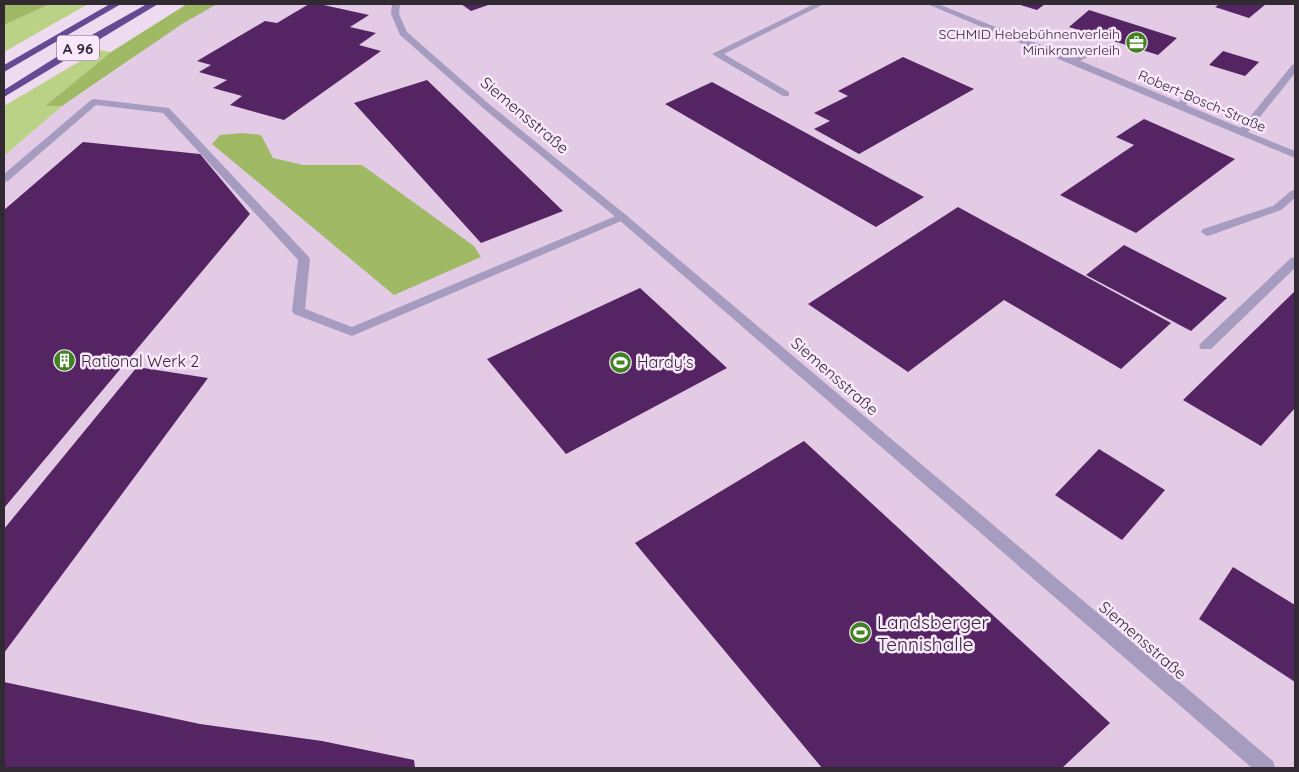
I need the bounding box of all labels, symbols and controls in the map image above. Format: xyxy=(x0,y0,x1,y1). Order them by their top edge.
place label: SCHMID Hebebühnenverleih Minikranverleih xyxy=(939,25,1120,59)
office icon: SCHMID Hebebühnenverleih Minikranverleih xyxy=(1124,30,1148,54)
road number: A 96 xyxy=(57,36,99,60)
street label: Robert-Bosch-Straße xyxy=(1135,66,1269,136)
street label: Siemensstraße xyxy=(477,72,573,158)
street label: Siemensstraße xyxy=(787,333,883,419)
building icon: Rational Werk 2 xyxy=(53,349,77,373)
sports icon: Hardy's xyxy=(609,350,633,374)
place label: Rational Werk 2 xyxy=(81,351,199,371)
place label: Hardy's xyxy=(637,352,693,372)
street label: Siemensstraße xyxy=(1095,597,1191,683)
place label: Landsberger Tennishalle xyxy=(877,610,990,656)
sports icon: Landsberger Tennishalle xyxy=(849,621,873,645)

